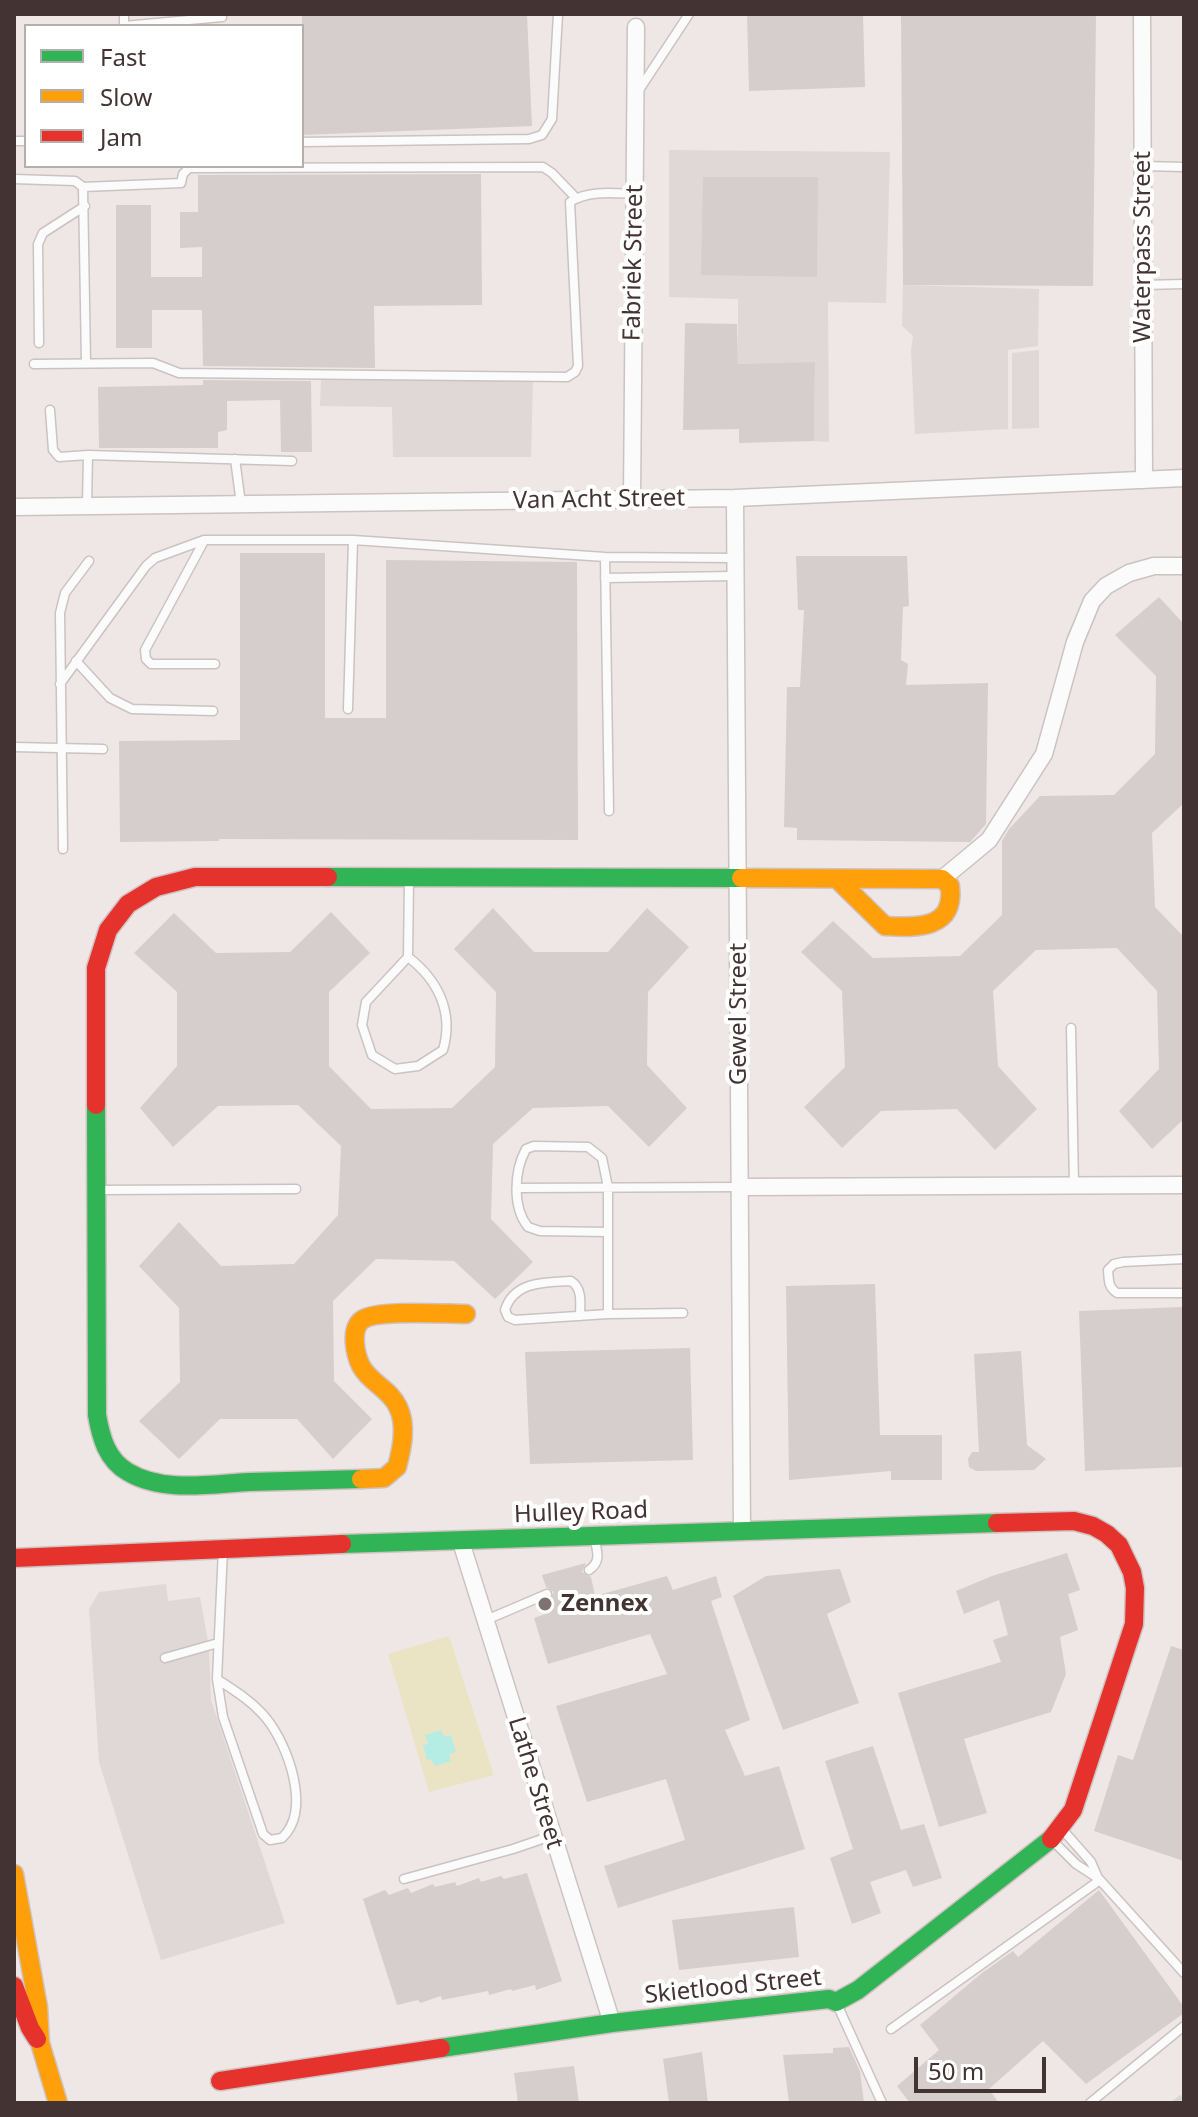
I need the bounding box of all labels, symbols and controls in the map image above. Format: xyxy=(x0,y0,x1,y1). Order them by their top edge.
legend xyxy=(24,24,304,168)
text: Fast xyxy=(100,40,146,73)
text: Slow xyxy=(100,80,152,113)
text: Jam xyxy=(100,120,142,153)
street label: Waterpass Street xyxy=(1129,151,1157,343)
street label: Fabriek Street xyxy=(618,185,650,341)
street label: Van Acht Street xyxy=(513,484,685,516)
street label: Gewel Street xyxy=(725,943,753,1085)
street label: Hulley Road xyxy=(513,1496,649,1530)
place label: Zennex xyxy=(561,1590,648,1618)
marker: Zennex xyxy=(536,1595,554,1613)
street label: Lathe Street xyxy=(501,1714,569,1852)
street label: Skietlood Street xyxy=(643,1963,823,2011)
scale bar xyxy=(918,2041,1050,2091)
text: 50 m xyxy=(928,2054,984,2087)

